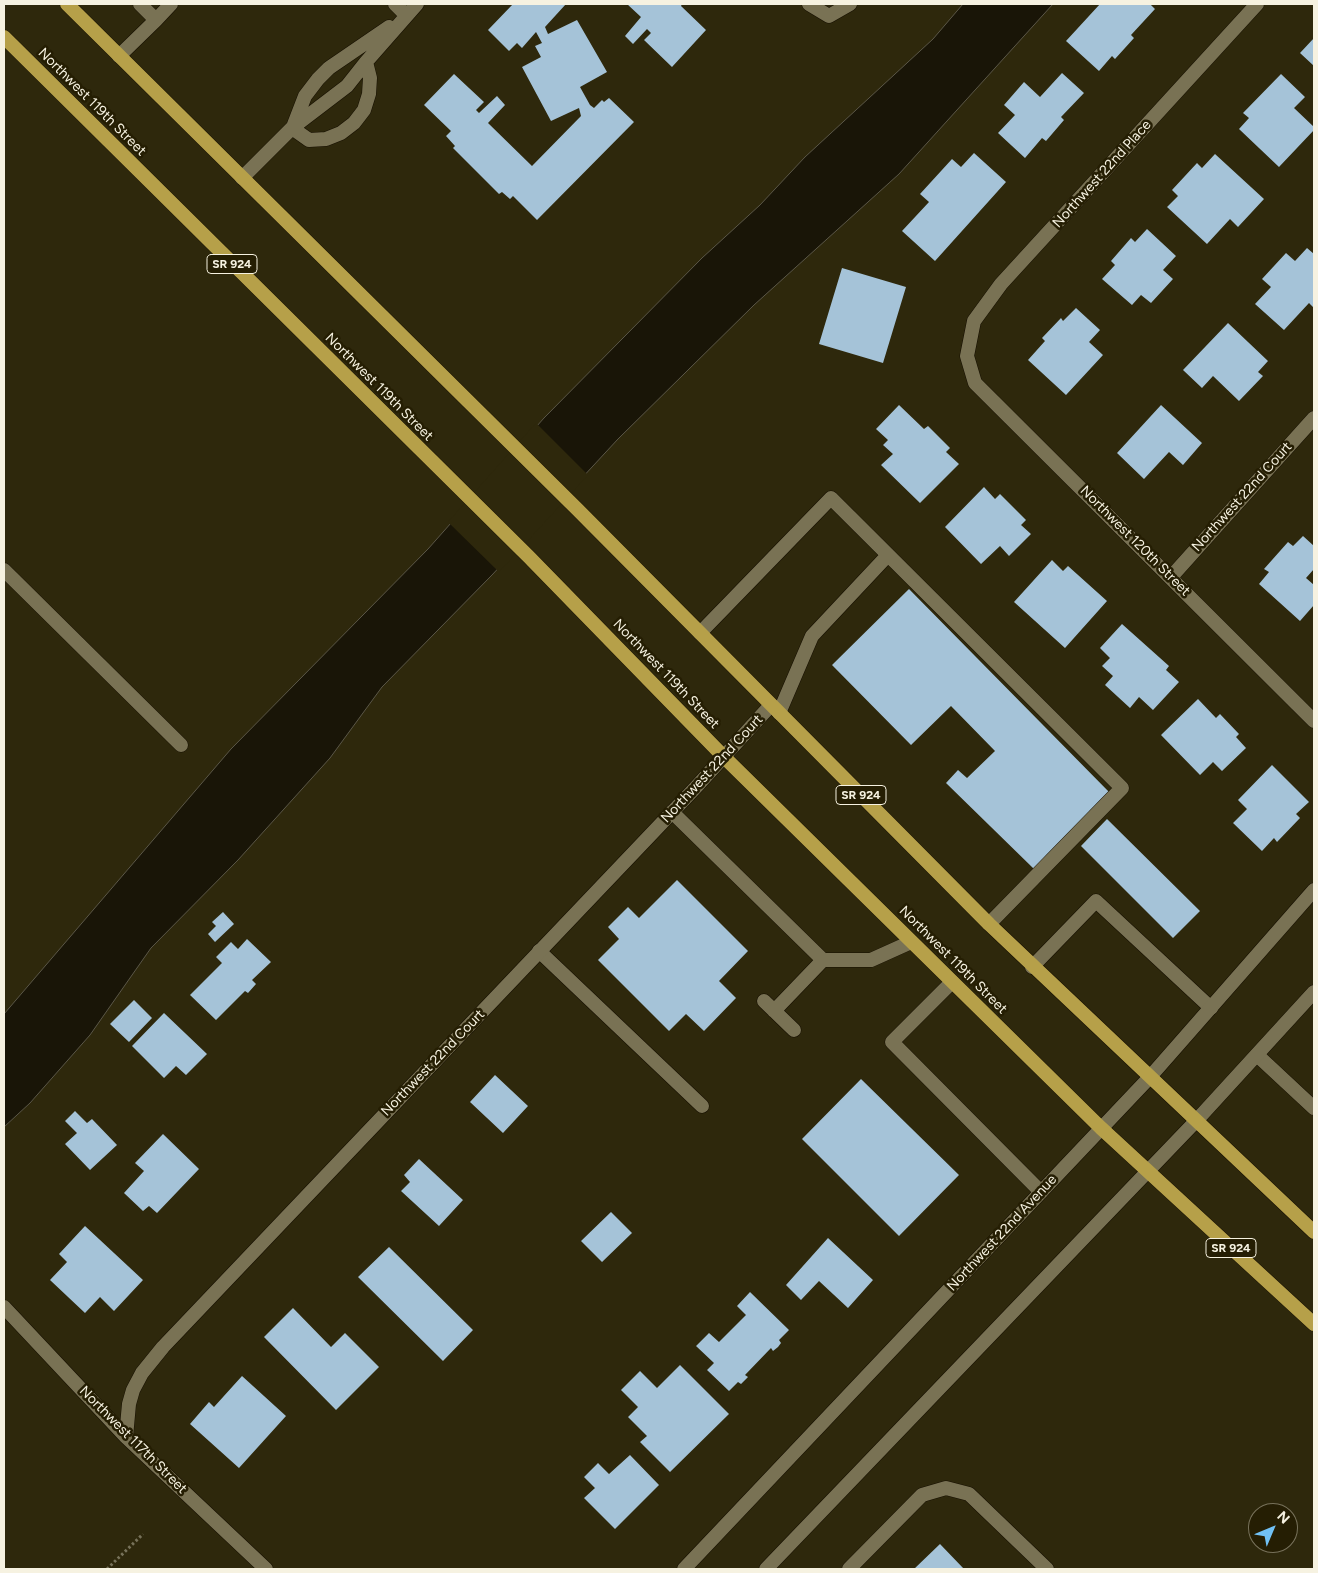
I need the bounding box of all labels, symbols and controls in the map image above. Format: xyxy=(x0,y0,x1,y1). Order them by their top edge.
street label: Northwest 119th Street xyxy=(35,45,149,159)
street label: Northwest 22nd Place xyxy=(1049,117,1155,231)
road number: SR 924 xyxy=(207,254,257,274)
street label: Northwest 119th Street xyxy=(322,330,436,444)
street label: Northwest 22nd Court xyxy=(1188,439,1296,555)
street label: Northwest 120th Street xyxy=(1076,482,1194,600)
street label: Northwest 119th Street xyxy=(609,616,723,732)
street label: Northwest 22nd Court xyxy=(658,711,766,827)
road number: SR 924 xyxy=(836,786,886,804)
street label: Northwest 119th Street xyxy=(896,903,1010,1017)
street label: Northwest 22nd Court xyxy=(378,1006,488,1120)
street label: Northwest 22nd Avenue xyxy=(944,1171,1060,1295)
road number: SR 924 xyxy=(1206,1238,1256,1258)
street label: Northwest 117th Street xyxy=(76,1383,190,1497)
north arrow xyxy=(1248,1503,1298,1553)
text: N xyxy=(1273,1508,1293,1528)

